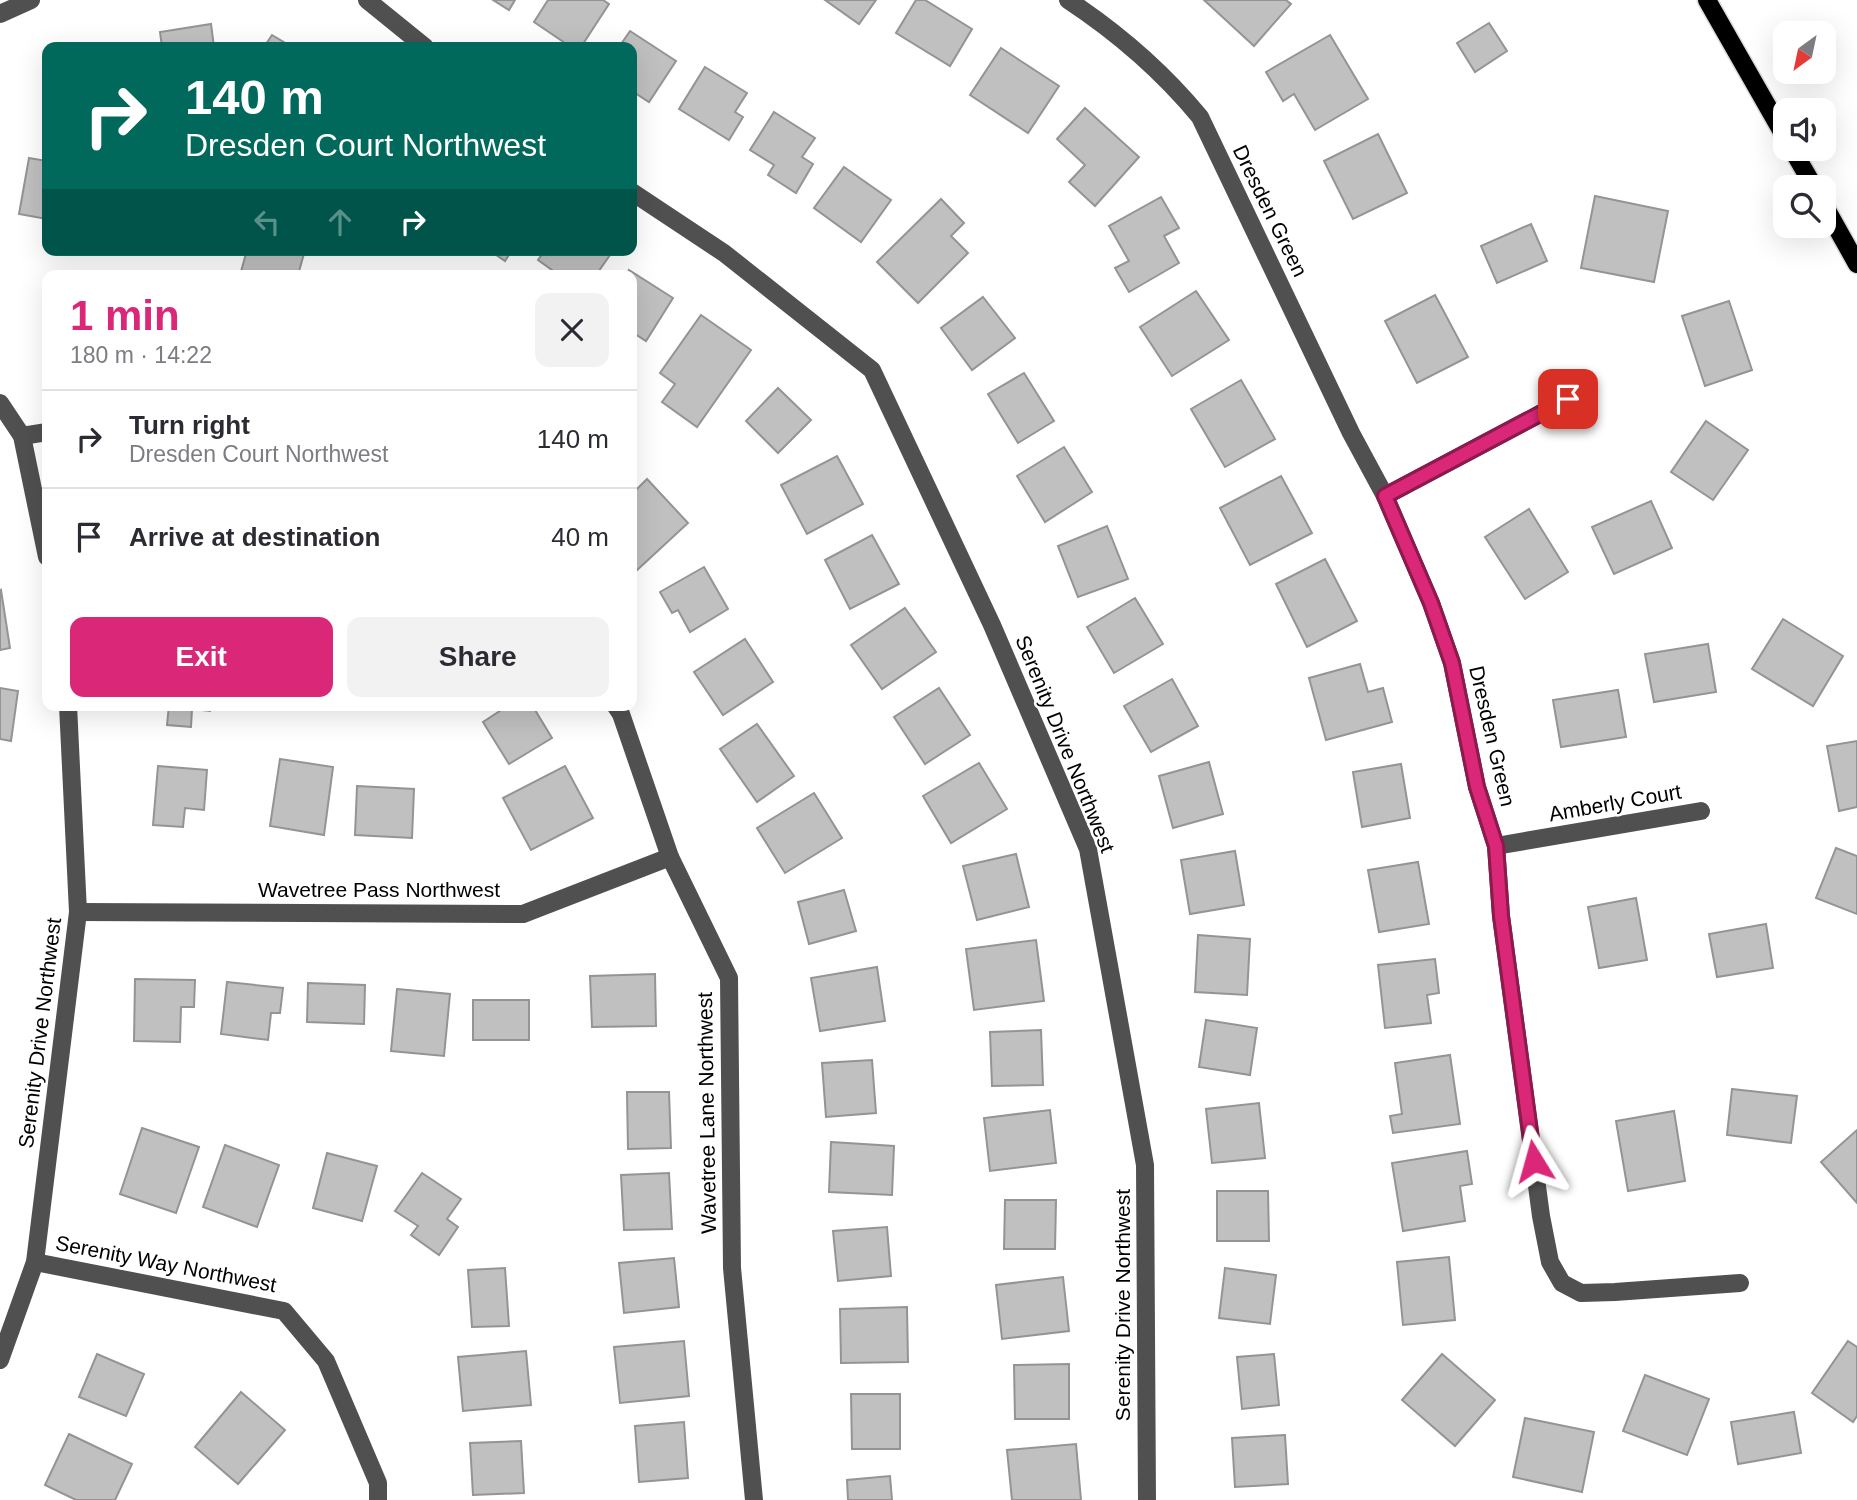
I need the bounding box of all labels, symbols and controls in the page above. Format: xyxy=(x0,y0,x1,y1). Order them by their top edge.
north arrow xyxy=(1773,21,1836,84)
map controls xyxy=(1773,21,1836,238)
icon: right xyxy=(70,70,161,161)
text: 140 m xyxy=(185,70,324,124)
button: sound xyxy=(1773,98,1836,161)
text: Dresden Court Northwest xyxy=(185,127,546,163)
street label: Dresden Green xyxy=(1229,141,1312,280)
button: search xyxy=(1773,175,1836,238)
icon: left xyxy=(248,203,286,241)
icon: ahead xyxy=(321,203,359,241)
icon: right xyxy=(394,203,432,241)
text: 1 min xyxy=(70,292,180,339)
button: close xyxy=(535,293,609,367)
text: 180 m · 14:22 xyxy=(70,342,212,368)
pin xyxy=(1538,369,1598,429)
icon: arrive xyxy=(1549,380,1587,418)
text: Turn right xyxy=(129,410,250,440)
icon: right xyxy=(70,420,108,458)
text: 140 m xyxy=(537,424,609,454)
text: Dresden Court Northwest xyxy=(129,441,389,467)
icon: arrive xyxy=(70,518,108,556)
text: Arrive at destination xyxy=(129,522,380,552)
text: 40 m xyxy=(551,522,609,552)
button: Exit xyxy=(70,617,333,697)
button: Share xyxy=(347,617,609,697)
street label: Serenity Drive Northwest xyxy=(1011,632,1120,856)
street label: Dresden Green xyxy=(1465,663,1520,808)
street label: Amberly Court xyxy=(1547,780,1683,825)
street label: Wavetree Pass Northwest xyxy=(258,878,500,901)
street label: Serenity Drive Northwest xyxy=(14,916,65,1150)
street label: Wavetree Lane Northwest xyxy=(693,992,720,1234)
position arrow xyxy=(1497,1124,1571,1198)
street label: Serenity Drive Northwest xyxy=(1111,1189,1134,1421)
street label: Serenity Way Northwest xyxy=(54,1231,279,1296)

